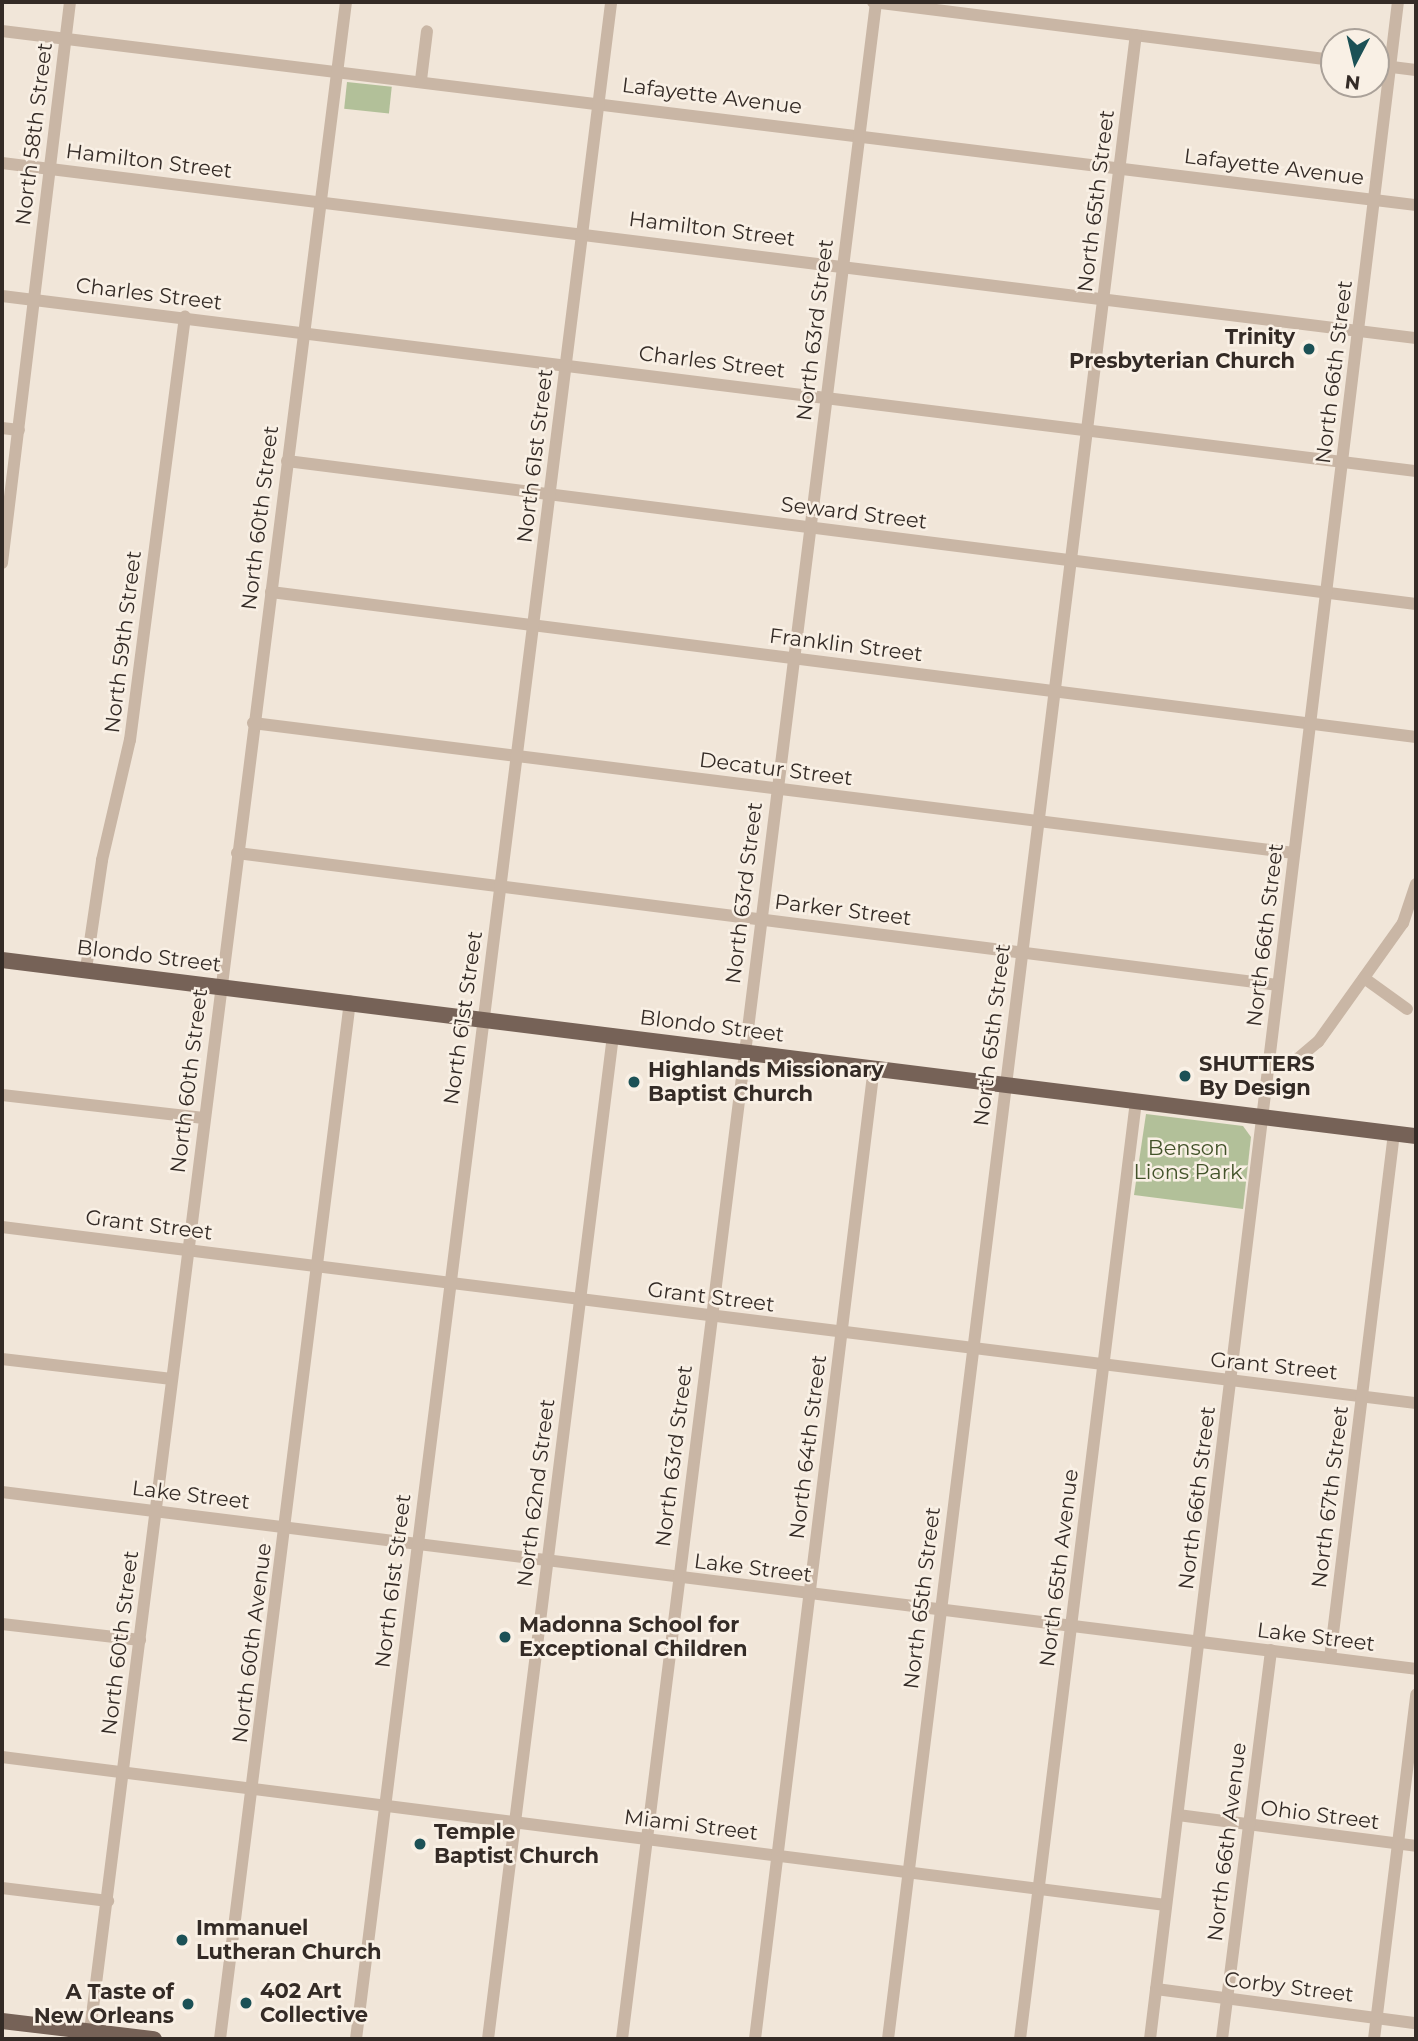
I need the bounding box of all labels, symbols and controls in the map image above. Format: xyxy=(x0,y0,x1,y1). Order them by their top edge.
north arrow xyxy=(1320,28,1390,98)
street label: North 58th Street xyxy=(10,41,58,227)
text: N xyxy=(1344,70,1362,95)
street label: Lafayette Avenue xyxy=(621,72,803,120)
street label: North 65th Street xyxy=(1072,108,1120,294)
street label: Hamilton Street xyxy=(64,138,234,184)
street label: Lafayette Avenue xyxy=(1183,143,1365,191)
street label: Hamilton Street xyxy=(627,206,797,252)
street label: North 63rd Street xyxy=(791,238,839,422)
street label: Charles Street xyxy=(74,273,224,315)
street label: North 66th Street xyxy=(1310,279,1358,465)
place label: Trinity Presbyterian Church xyxy=(1069,324,1295,374)
street label: Charles Street xyxy=(637,341,787,383)
marker: Trinity Presbyterian Church xyxy=(1301,341,1317,357)
street label: North 61st Street xyxy=(512,367,558,545)
street label: North 60th Street xyxy=(236,424,284,612)
street label: Seward Street xyxy=(779,492,929,534)
street label: North 59th Street xyxy=(99,549,147,735)
street label: Franklin Street xyxy=(768,623,924,667)
street label: Decatur Street xyxy=(698,747,854,791)
street label: North 63rd Street xyxy=(720,801,768,985)
street label: North 66th Street xyxy=(1241,842,1289,1028)
street label: Parker Street xyxy=(773,889,913,931)
street label: North 61st Street xyxy=(438,929,488,1107)
street label: Blondo Street xyxy=(75,935,223,977)
street label: North 65th Street xyxy=(968,942,1016,1128)
street label: North 60th Street xyxy=(165,987,213,1175)
street label: Blondo Street xyxy=(638,1005,786,1047)
place label: SHUTTERS By Design xyxy=(1199,1051,1315,1101)
place label: Highlands Missionary Baptist Church xyxy=(648,1057,884,1107)
marker: SHUTTERS By Design xyxy=(1177,1068,1193,1084)
marker: Highlands Missionary Baptist Church xyxy=(626,1074,642,1090)
park label: Benson Lions Park xyxy=(1133,1135,1243,1185)
street label: Grant Street xyxy=(84,1205,214,1245)
street label: Grant Street xyxy=(646,1277,776,1317)
street label: Grant Street xyxy=(1209,1347,1339,1385)
street label: North 64th Street xyxy=(784,1353,832,1541)
street label: North 63rd Street xyxy=(650,1364,698,1548)
street label: North 62nd Street xyxy=(512,1397,560,1589)
street label: North 67th Street xyxy=(1306,1404,1354,1590)
street label: North 66th Street xyxy=(1173,1405,1221,1591)
street label: North 65th Avenue xyxy=(1034,1468,1084,1668)
street label: Lake Street xyxy=(131,1475,251,1515)
street label: North 61st Street xyxy=(370,1492,416,1670)
street label: North 65th Street xyxy=(898,1505,946,1691)
street label: North 60th Avenue xyxy=(227,1541,277,1745)
street label: Lake Street xyxy=(693,1548,813,1588)
street label: North 60th Street xyxy=(96,1549,144,1737)
place label: Madonna School for Exceptional Children xyxy=(519,1612,748,1662)
street label: Lake Street xyxy=(1256,1617,1376,1657)
marker: Madonna School for Exceptional Children xyxy=(497,1629,513,1645)
street label: North 66th Avenue xyxy=(1202,1741,1252,1943)
street label: Ohio Street xyxy=(1259,1795,1381,1835)
street label: Miami Street xyxy=(622,1804,760,1846)
place label: Temple Baptist Church xyxy=(434,1819,599,1869)
marker: Temple Baptist Church xyxy=(412,1836,428,1852)
place label: Immanuel Lutheran Church xyxy=(196,1915,382,1965)
marker: Immanuel Lutheran Church xyxy=(174,1932,190,1948)
street label: Corby Street xyxy=(1223,1967,1355,2007)
place label: 402 Art Collective xyxy=(260,1978,368,2028)
place label: A Taste of New Orleans xyxy=(34,1979,174,2029)
marker: 402 Art Collective xyxy=(238,1995,254,2011)
marker: A Taste of New Orleans xyxy=(180,1996,196,2012)

